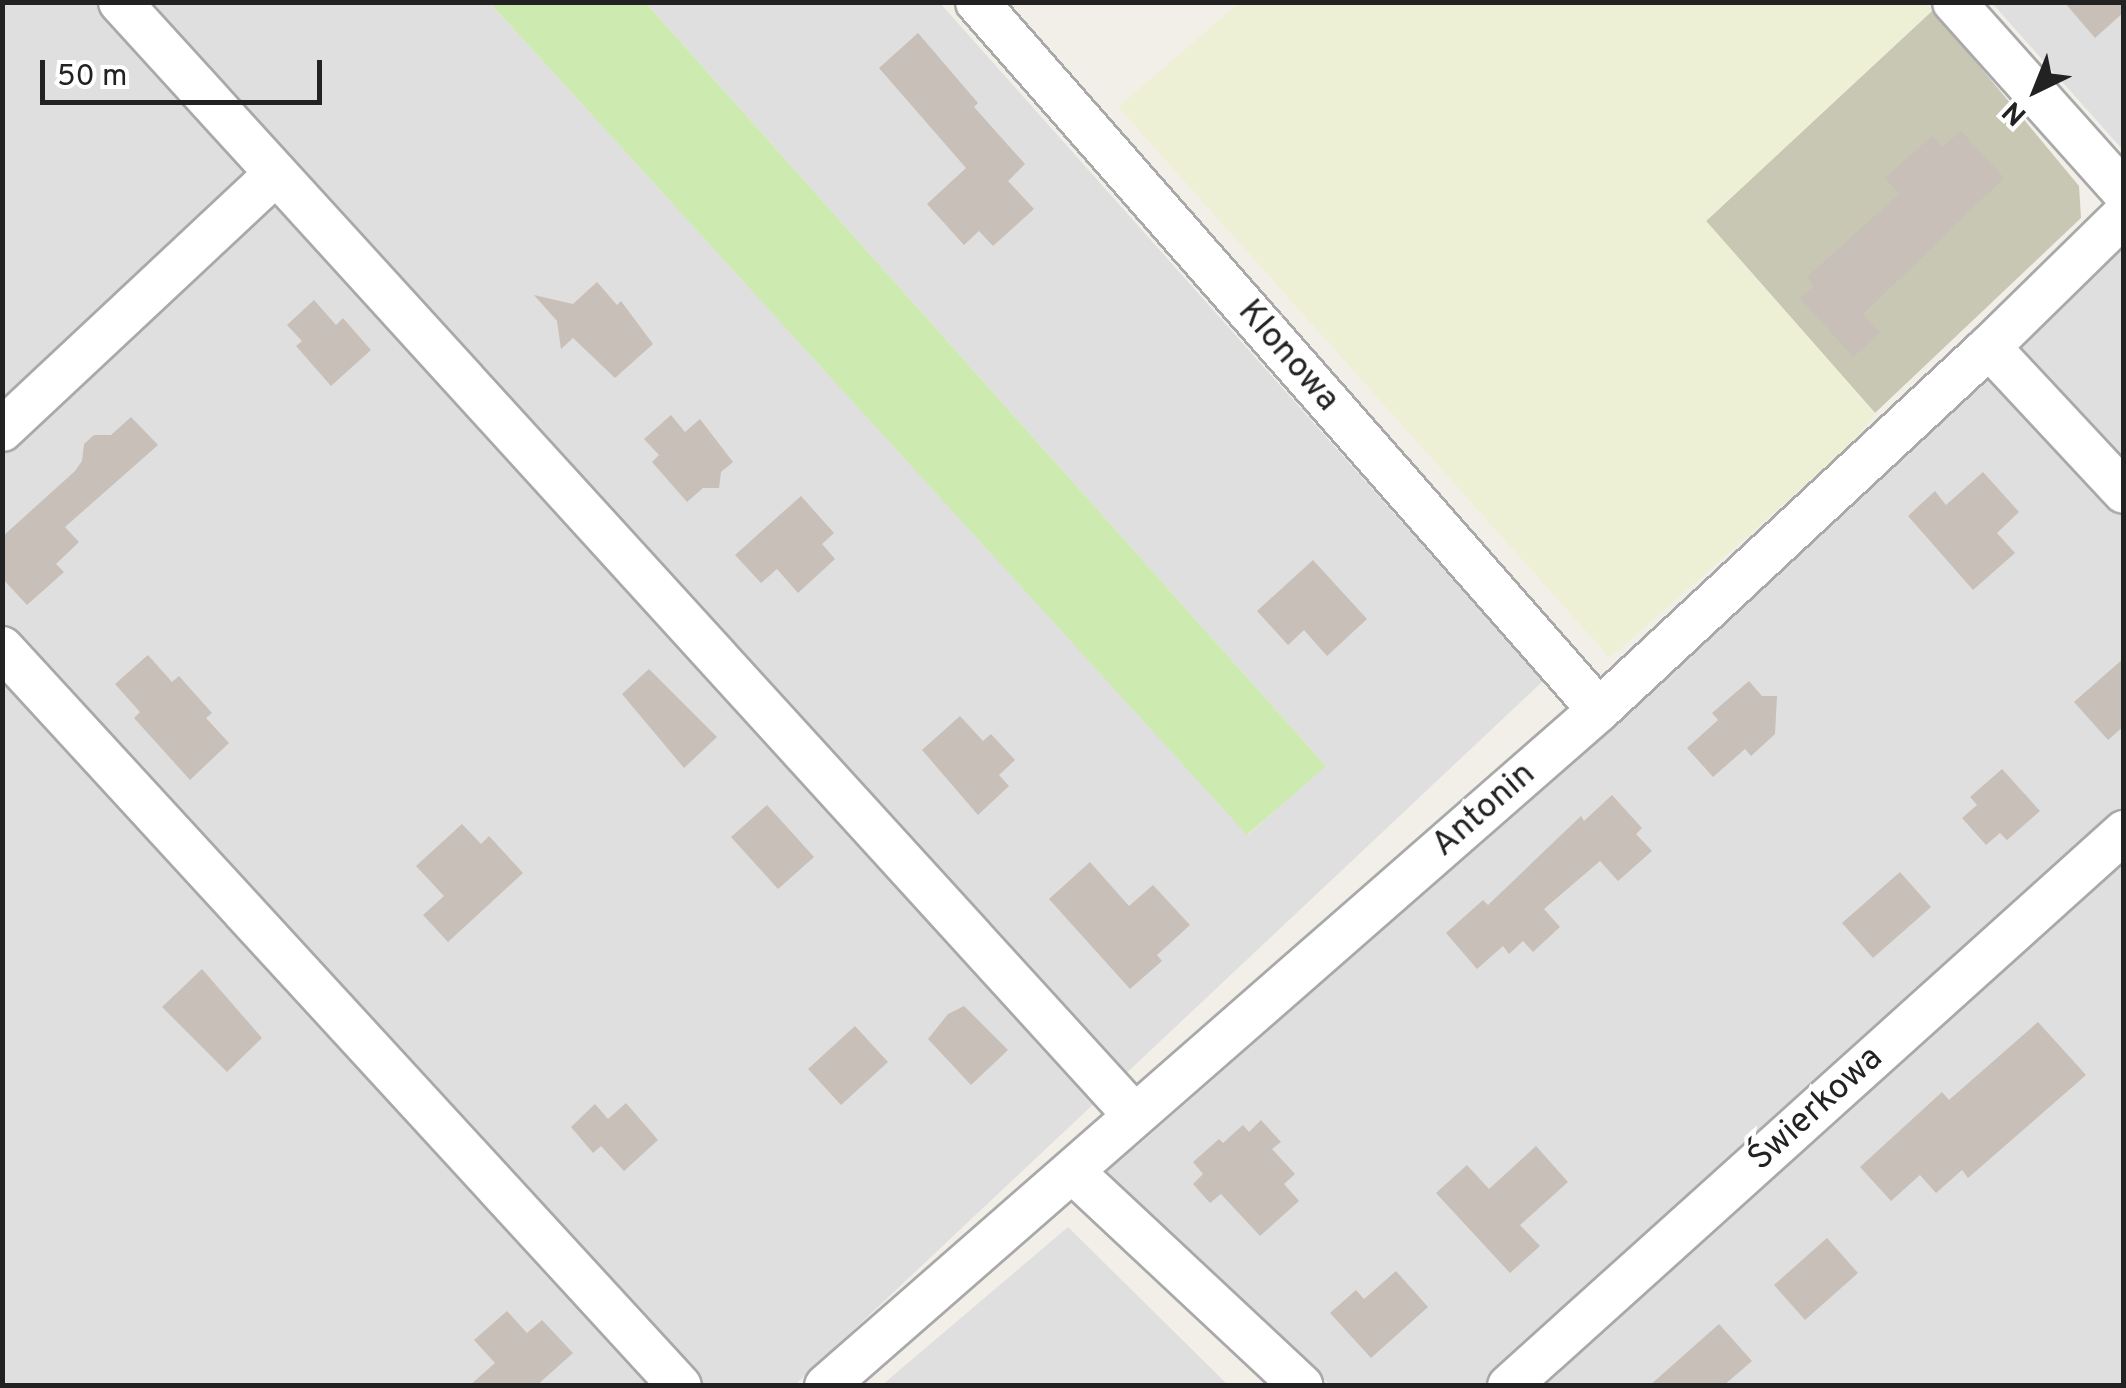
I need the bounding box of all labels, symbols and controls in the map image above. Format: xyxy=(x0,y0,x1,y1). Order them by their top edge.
scale bar xyxy=(45,40,328,102)
north arrow xyxy=(1986,40,2086,140)
text: 50 m xyxy=(57,59,127,96)
text: N xyxy=(1996,92,2035,132)
street label: Klonowa xyxy=(1228,292,1348,420)
street label: Antonin xyxy=(1424,754,1544,866)
street label: Świerkowa xyxy=(1740,1038,1892,1180)

